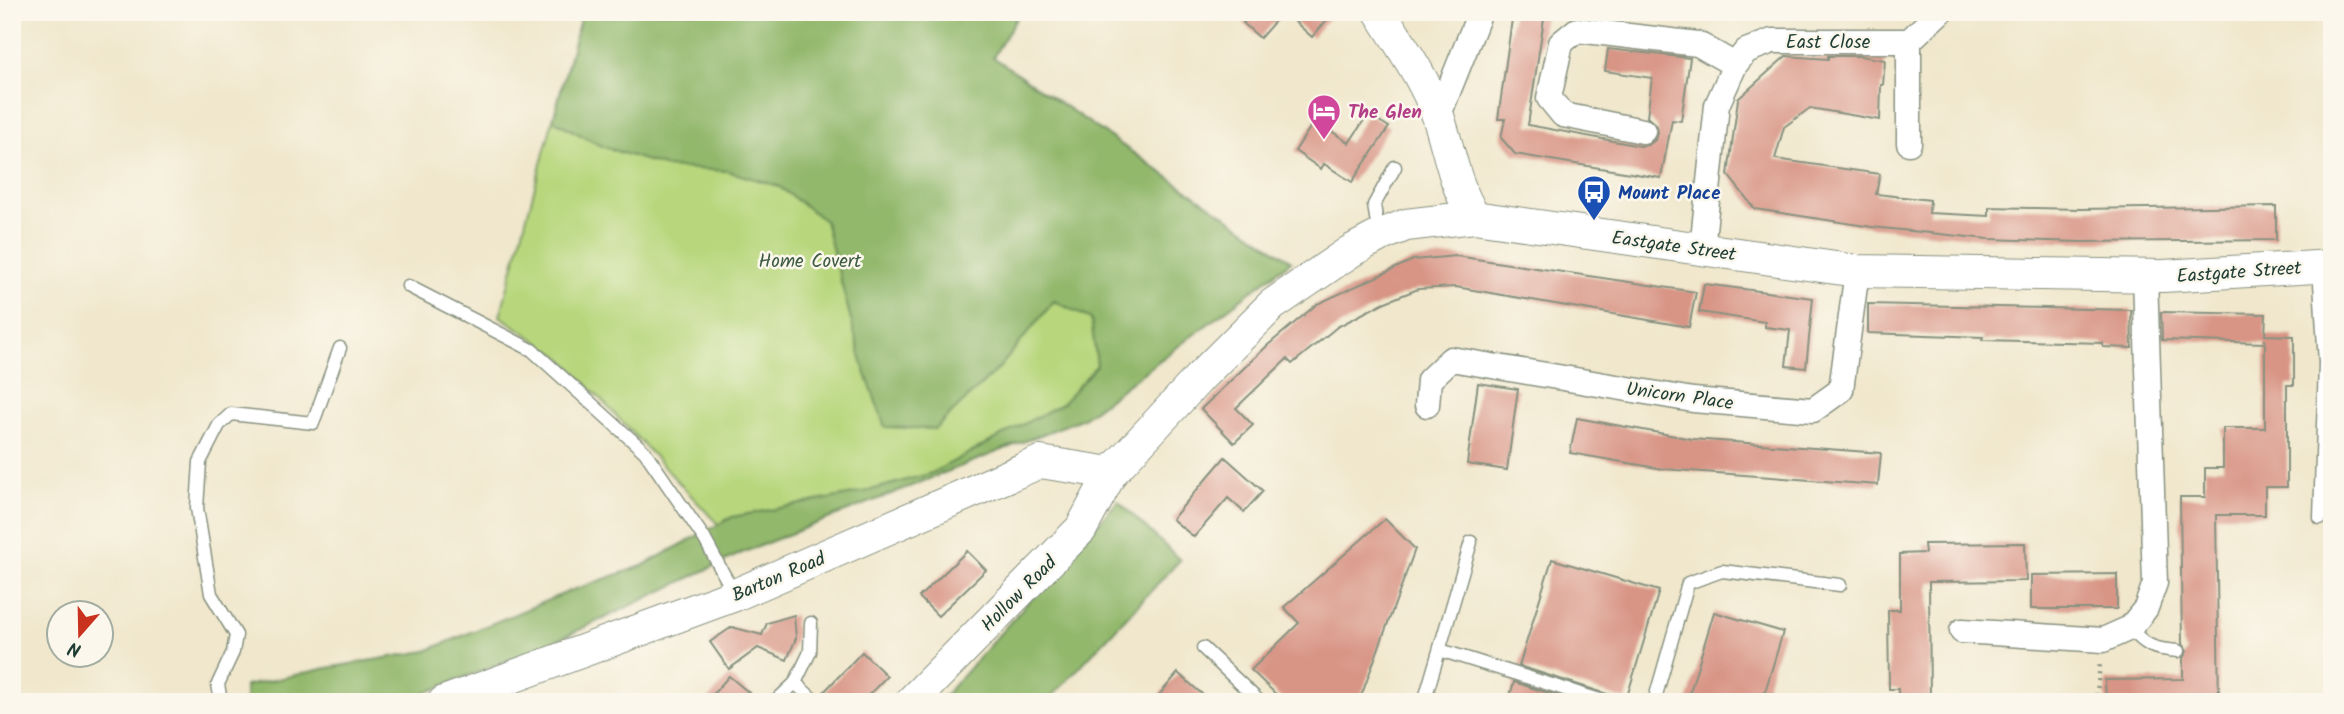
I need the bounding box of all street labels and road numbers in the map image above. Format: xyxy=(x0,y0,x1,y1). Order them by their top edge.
street label: East Close xyxy=(1786,28,1871,58)
street label: Eastgate Street xyxy=(1610,223,1738,271)
street label: Eastgate Street xyxy=(2176,254,2303,292)
street label: Unicorn Place xyxy=(1624,375,1736,419)
street label: Barton Road xyxy=(727,544,831,611)
street label: Hollow Road xyxy=(974,549,1065,640)

